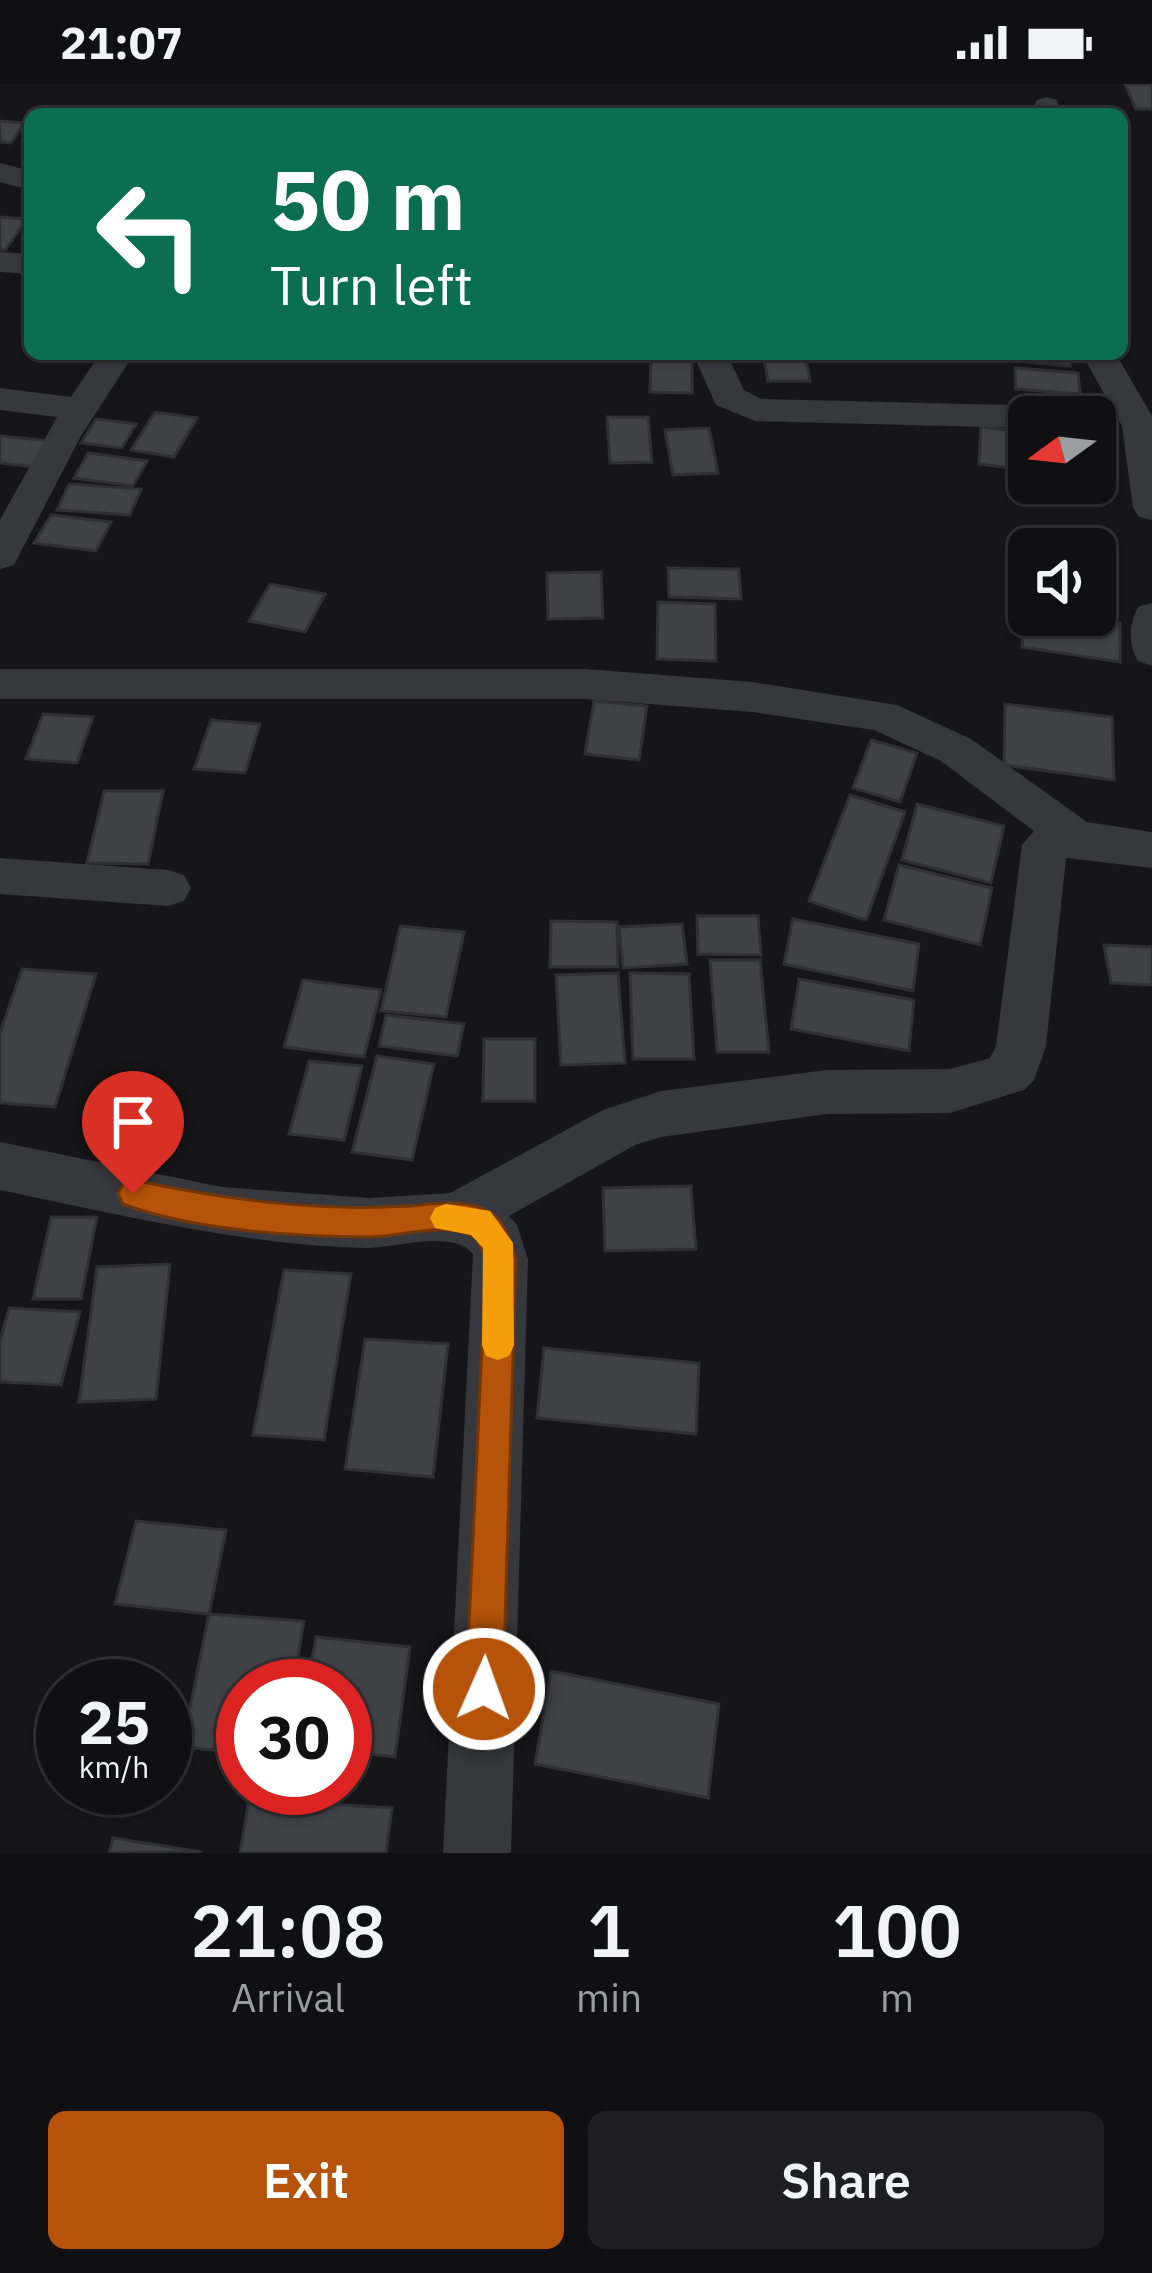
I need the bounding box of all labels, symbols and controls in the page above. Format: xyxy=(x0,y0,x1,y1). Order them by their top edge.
text: 21:07 xyxy=(60,13,183,71)
text: 50 m xyxy=(270,144,466,253)
icon: left xyxy=(72,156,228,312)
text: Turn left xyxy=(270,250,473,320)
north arrow xyxy=(1008,396,1116,504)
map controls xyxy=(1008,396,1116,636)
button: sound xyxy=(1008,528,1116,636)
pin xyxy=(82,1071,184,1194)
icon: arrive xyxy=(100,1089,166,1155)
position arrow xyxy=(421,1626,547,1752)
speed limit sign: 30 xyxy=(216,1659,372,1815)
text: 25 xyxy=(78,1682,150,1761)
text: km/h xyxy=(79,1747,149,1786)
text: 21:08 xyxy=(190,1883,386,1977)
text: 1 xyxy=(587,1883,631,1977)
text: 100 xyxy=(832,1883,962,1977)
text: Arrival xyxy=(231,1972,345,2023)
text: min xyxy=(576,1972,642,2023)
text: m xyxy=(880,1972,914,2023)
button: Exit xyxy=(48,2111,564,2249)
button: Share xyxy=(588,2111,1104,2249)

